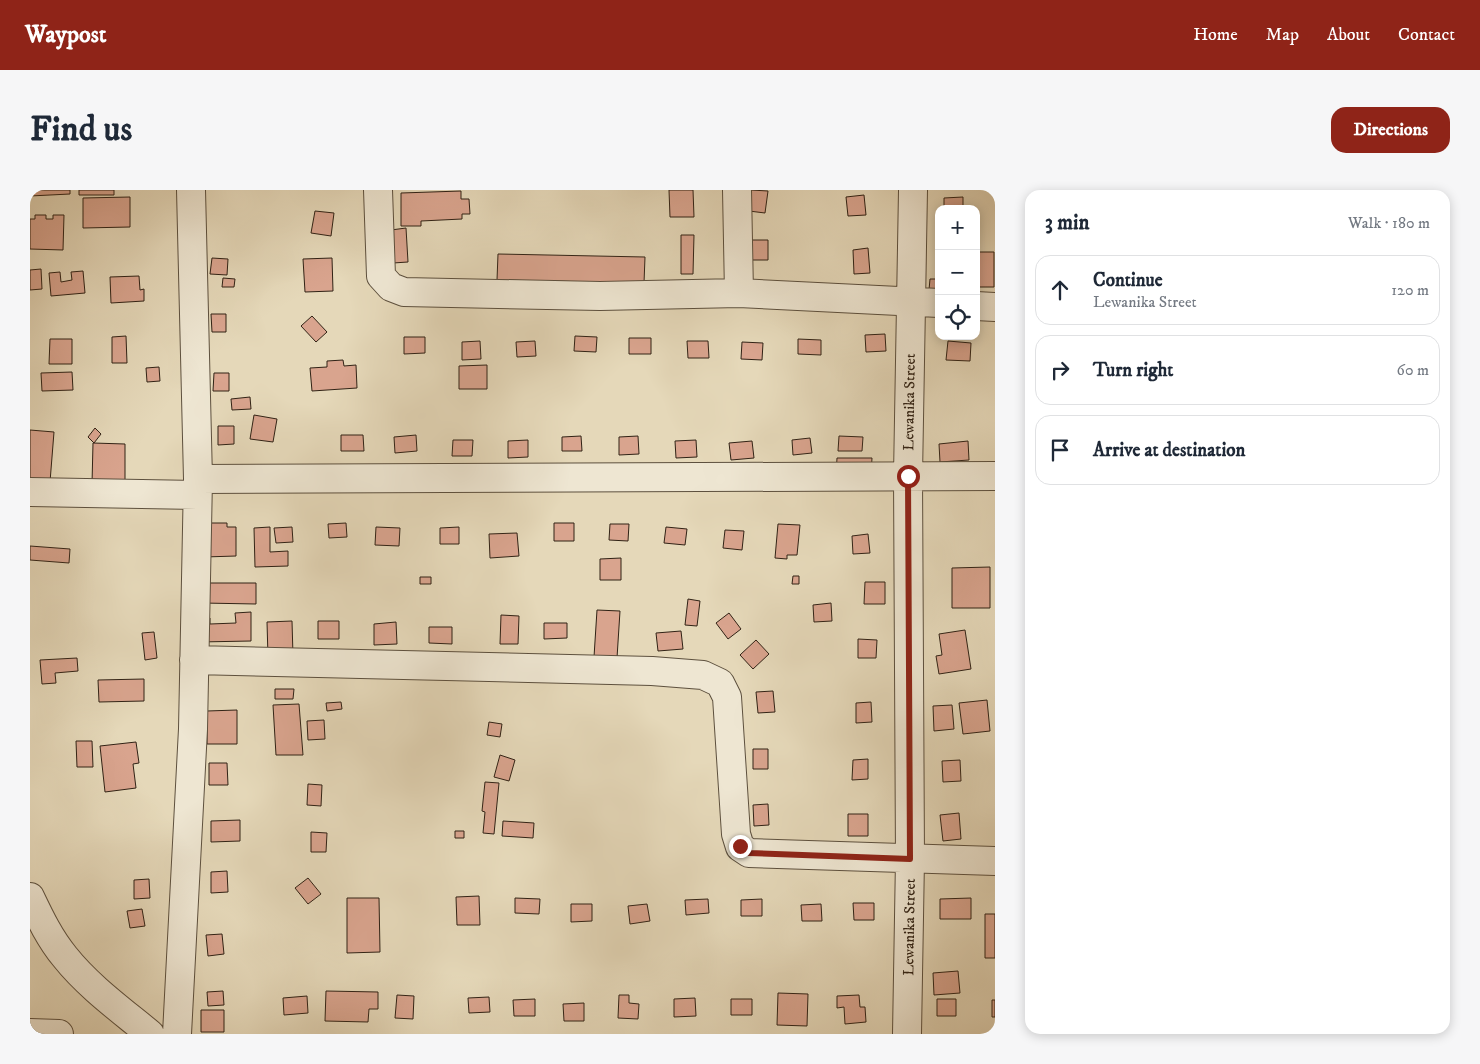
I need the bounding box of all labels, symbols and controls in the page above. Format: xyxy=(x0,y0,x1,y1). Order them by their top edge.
text: Waypost xyxy=(25,20,106,50)
text: Home xyxy=(1193,24,1238,46)
text: Map xyxy=(1266,24,1299,46)
text: About xyxy=(1327,24,1370,46)
text: Contact xyxy=(1398,24,1455,46)
button: Directions xyxy=(1331,107,1450,153)
text: Find us xyxy=(30,108,132,152)
map controls xyxy=(935,205,980,340)
button: + xyxy=(935,205,980,250)
text: 3 min xyxy=(1045,210,1090,236)
text: Walk · 180 m xyxy=(1348,213,1430,233)
button: − xyxy=(935,250,980,295)
text: Continue xyxy=(1093,269,1163,292)
icon: ahead xyxy=(1046,276,1074,304)
text: 120 m xyxy=(1391,280,1429,300)
text: Lewanika Street xyxy=(1093,292,1197,312)
button: locate xyxy=(935,295,980,340)
street label: Lewanika Street xyxy=(899,353,920,451)
icon: right xyxy=(1046,356,1074,384)
text: Turn right xyxy=(1093,359,1173,382)
text: 60 m xyxy=(1397,360,1429,380)
icon: arrive xyxy=(1046,436,1074,464)
text: Arrive at destination xyxy=(1093,439,1245,462)
route start xyxy=(897,465,920,488)
route end xyxy=(729,835,752,858)
street label: Lewanika Street xyxy=(899,878,920,976)

